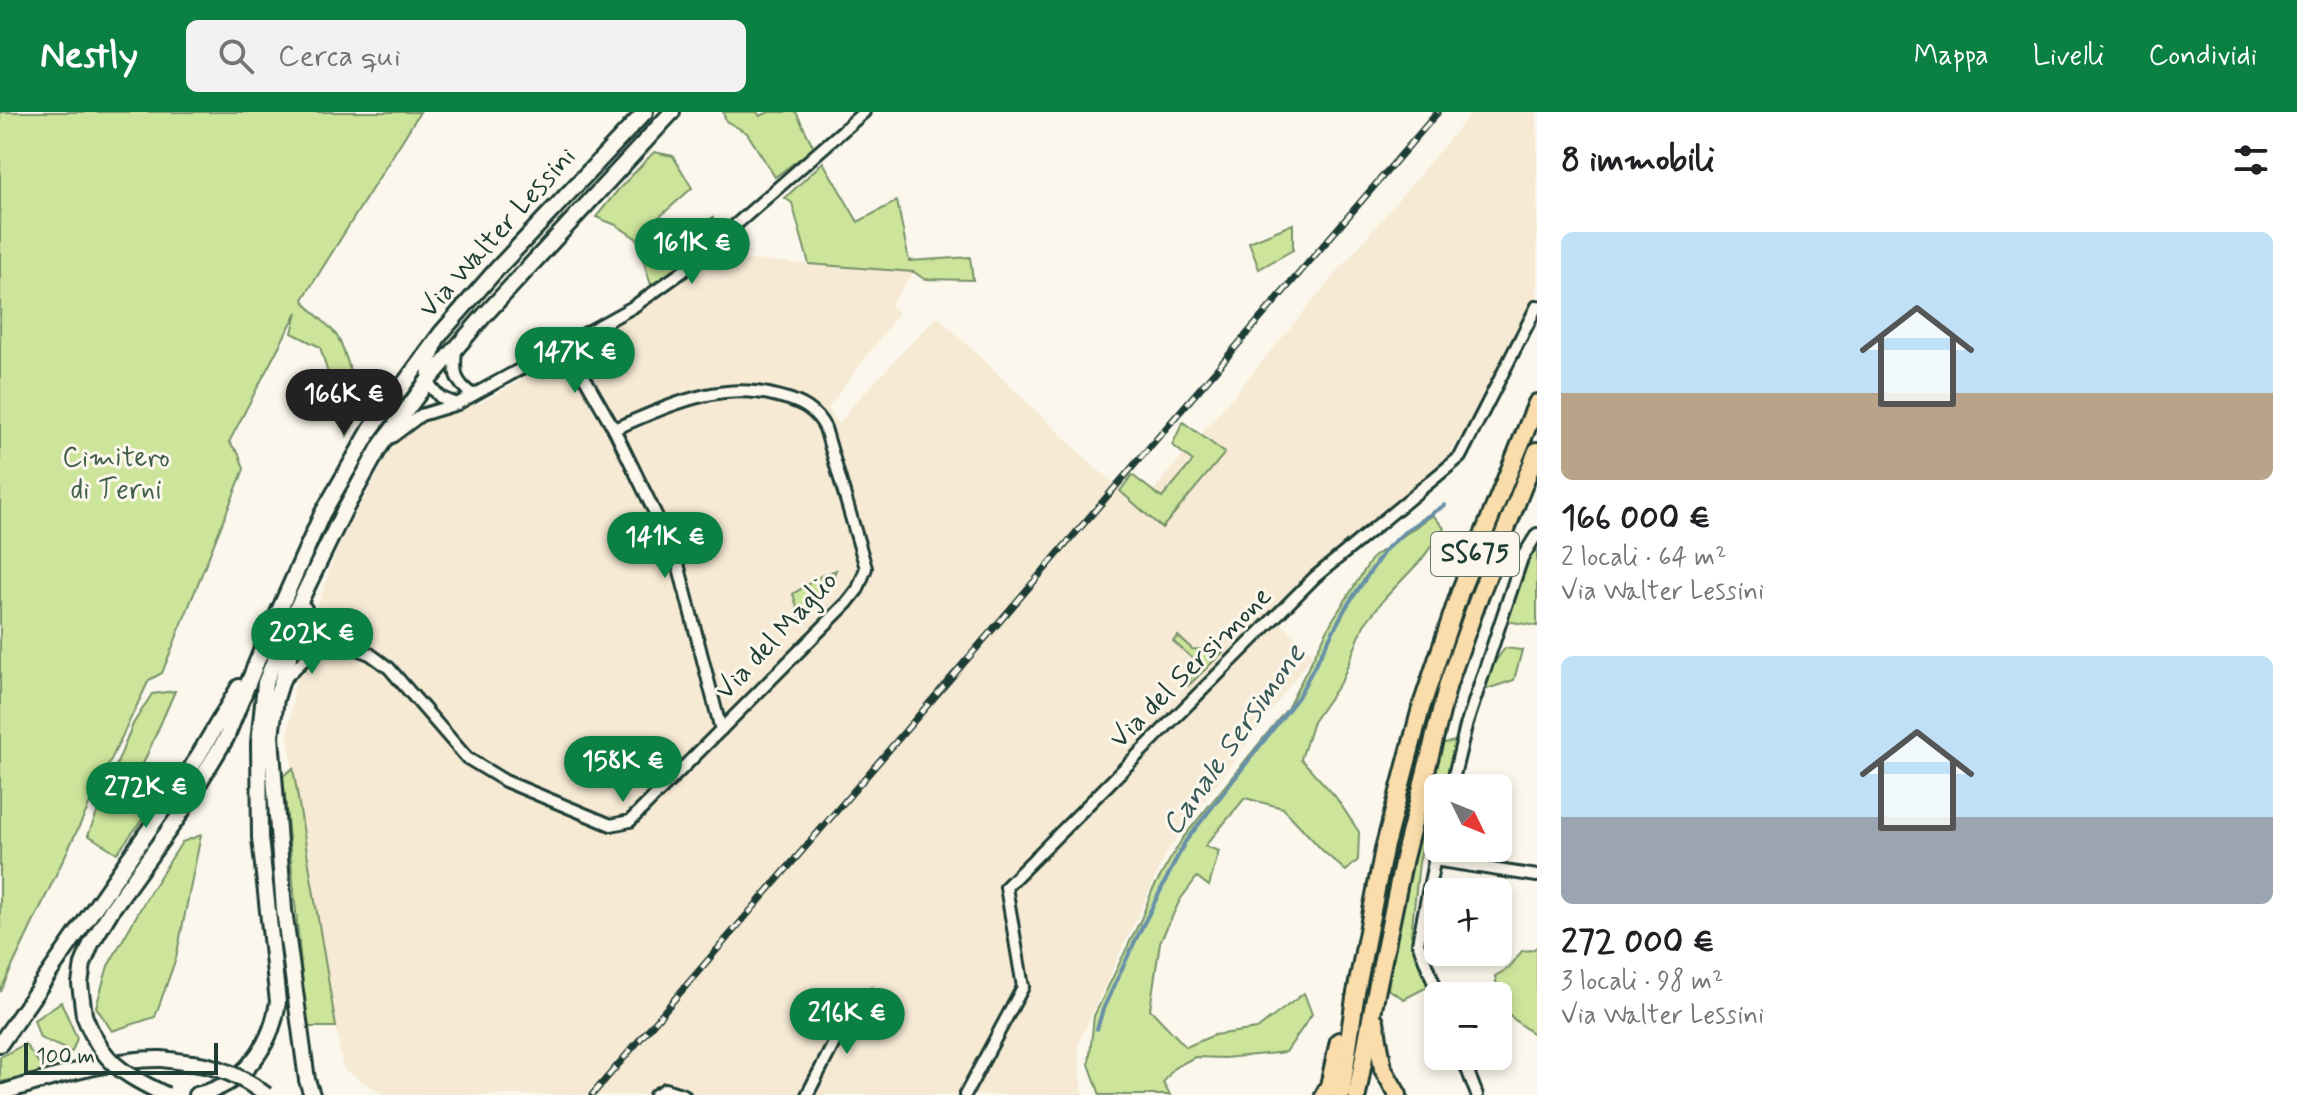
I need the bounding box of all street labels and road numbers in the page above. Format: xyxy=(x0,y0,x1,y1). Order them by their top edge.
street label: Via Walter Lessini xyxy=(411,139,585,327)
road number: SS675 xyxy=(1431,532,1519,576)
street label: Via del Maglio xyxy=(708,563,846,709)
street label: Via del Sersimone xyxy=(1102,579,1280,757)

